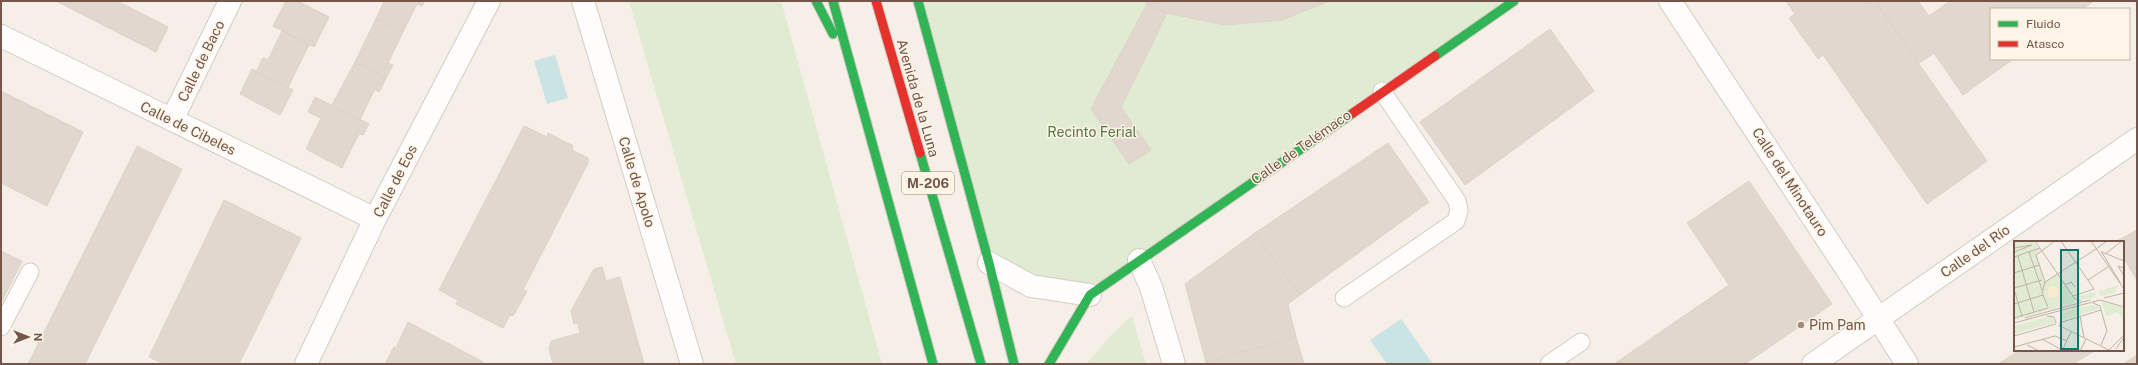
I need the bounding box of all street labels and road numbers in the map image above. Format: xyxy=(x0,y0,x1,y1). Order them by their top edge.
street label: Calle de Baco xyxy=(174,18,228,104)
street label: Avenida de la Luna xyxy=(894,37,942,159)
street label: Calle de Cibeles xyxy=(138,98,238,158)
street label: Calle de Telémaco xyxy=(1248,106,1354,187)
street label: Calle del Minotauro xyxy=(1749,125,1831,239)
street label: Calle de Apolo xyxy=(616,135,658,229)
street label: Calle de Eos xyxy=(370,142,420,220)
road number: M-206 xyxy=(902,172,954,194)
street label: Calle del Río xyxy=(1937,221,2013,281)

